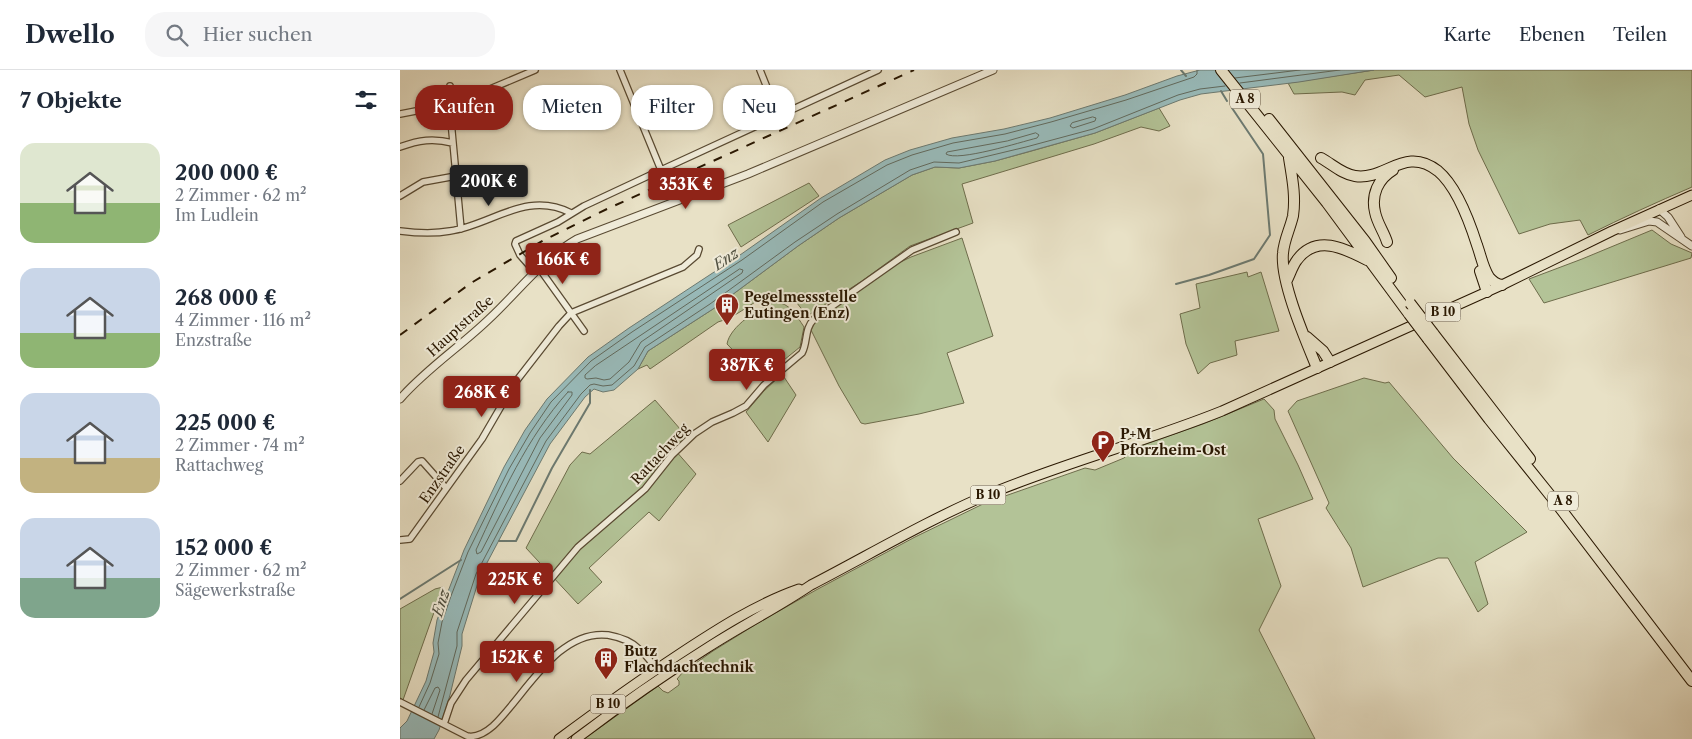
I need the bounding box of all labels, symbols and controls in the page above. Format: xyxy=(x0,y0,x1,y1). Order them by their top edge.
search box xyxy=(145,12,495,57)
text: Dwello xyxy=(25,20,115,49)
icon: search xyxy=(163,21,191,49)
text: Hier suchen xyxy=(203,23,312,46)
text: Karte xyxy=(1443,24,1491,46)
text: Ebenen xyxy=(1519,24,1585,46)
text: Teilen xyxy=(1613,24,1667,46)
chip: Kaufen xyxy=(415,85,513,130)
chip: Mieten xyxy=(523,85,621,130)
chip: Filter xyxy=(631,85,713,130)
chip: Neu xyxy=(723,85,795,130)
icon: filters xyxy=(352,86,380,114)
text: 7 Objekte xyxy=(20,88,122,113)
road number: A 8 xyxy=(1230,90,1260,108)
text: 200 000 € xyxy=(175,160,278,185)
icon: home xyxy=(60,163,120,223)
pin: 200K € xyxy=(448,164,530,207)
pin: 353K € xyxy=(645,168,727,210)
text: 200K € xyxy=(461,171,517,191)
text: 353K € xyxy=(659,174,713,194)
text: 2 Zimmer · 62 m² xyxy=(175,185,307,205)
text: Im Ludlein xyxy=(175,205,259,225)
pin: 166K € xyxy=(522,242,604,285)
water label: Enz xyxy=(708,242,743,275)
text: 166K € xyxy=(537,249,589,269)
text: 268 000 € xyxy=(175,285,277,310)
icon: home xyxy=(60,288,120,348)
place label: Pegelmessstelle Eutingen (Enz) xyxy=(744,288,857,322)
street label: Hauptstraße xyxy=(423,291,497,361)
building icon: Pegelmessstelle Eutingen (Enz) xyxy=(714,292,740,326)
road number: B 10 xyxy=(1426,302,1460,322)
text: 4 Zimmer · 116 m² xyxy=(175,310,311,330)
text: Enzstraße xyxy=(175,330,252,350)
pin: 387K € xyxy=(706,348,788,391)
text: 387K € xyxy=(720,355,774,375)
pin: 268K € xyxy=(441,376,523,418)
text: 268K € xyxy=(454,382,510,402)
text: 225 000 € xyxy=(175,410,275,435)
icon: home xyxy=(60,413,120,473)
street label: Rattachweg xyxy=(627,419,693,488)
place label: P+M Pforzheim-Ost xyxy=(1120,425,1226,459)
parking icon: P+M Pforzheim-Ost xyxy=(1090,429,1116,463)
text: 2 Zimmer · 74 m² xyxy=(175,435,305,455)
street label: Enzstraße xyxy=(415,441,469,507)
text: Rattachweg xyxy=(175,455,263,475)
road number: B 10 xyxy=(970,486,1006,504)
road number: A 8 xyxy=(1548,492,1578,511)
text: 152 000 € xyxy=(175,535,272,560)
icon: home xyxy=(60,538,120,598)
text: 2 Zimmer · 62 m² xyxy=(175,560,307,580)
pin: 225K € xyxy=(474,562,556,605)
text: 225K € xyxy=(488,569,542,589)
text: Sägewerkstraße xyxy=(175,580,296,600)
water label: Enz xyxy=(427,586,454,620)
pin: 152K € xyxy=(476,640,558,683)
place label: Butz Flachdachtechnik xyxy=(624,642,754,676)
building icon: Butz Flachdachtechnik xyxy=(593,646,619,680)
text: 152K € xyxy=(491,647,543,667)
road number: B 10 xyxy=(590,694,626,714)

